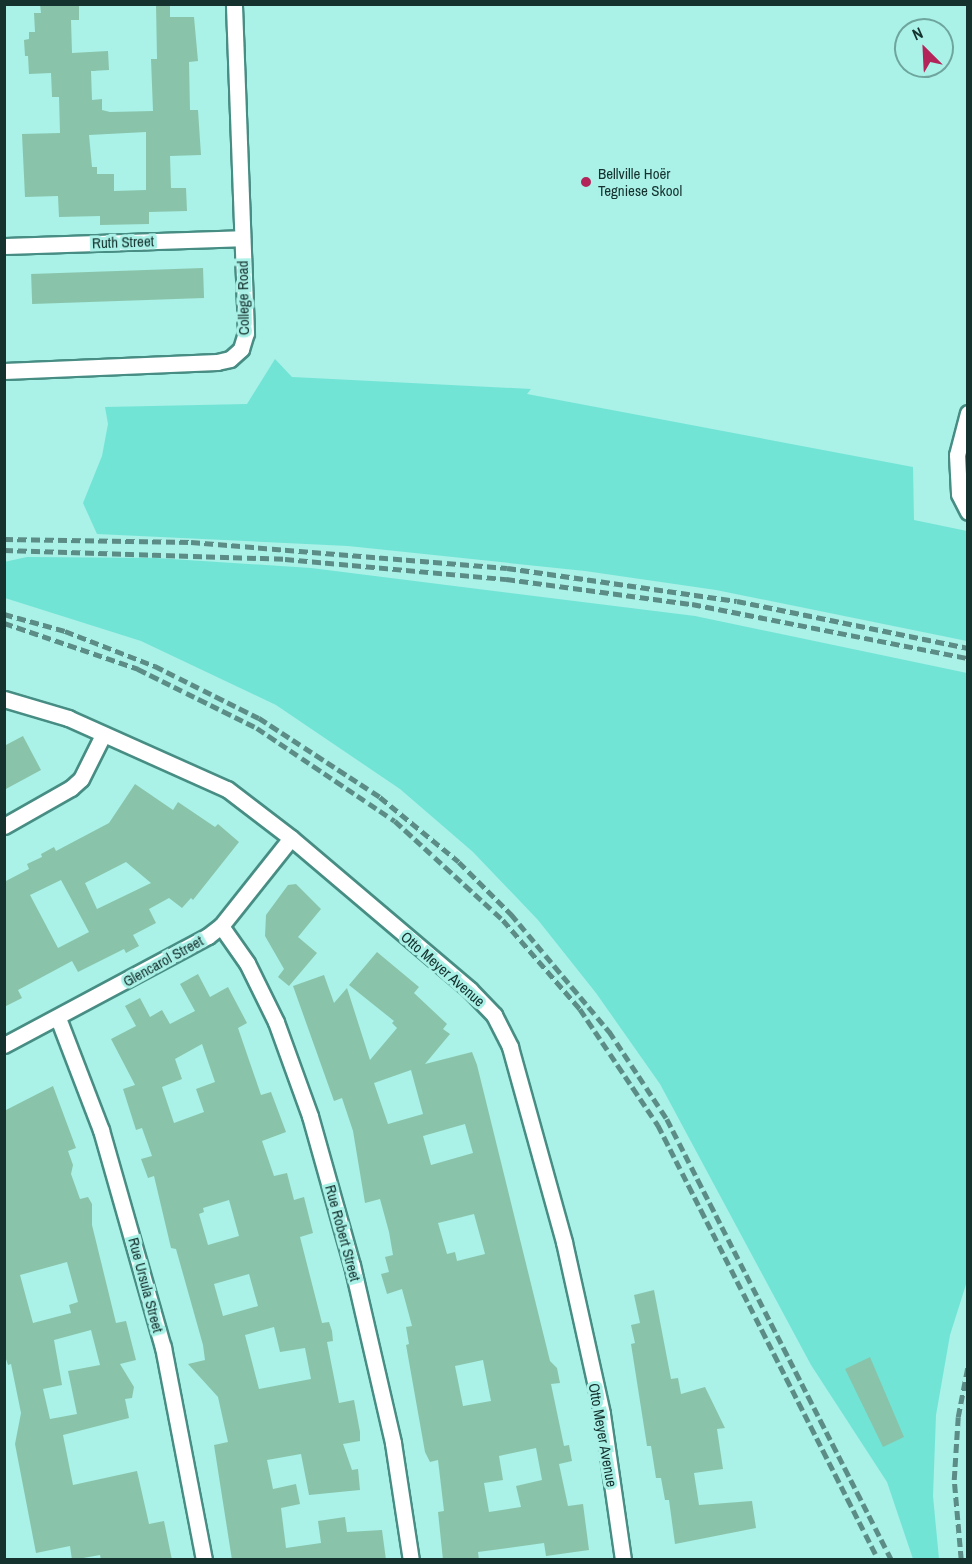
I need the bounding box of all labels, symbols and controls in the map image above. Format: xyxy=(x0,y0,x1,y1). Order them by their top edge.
north arrow xyxy=(894,18,954,78)
text: N xyxy=(909,21,926,45)
place label: Bellville Hoër Tegniese Skool xyxy=(598,164,682,199)
marker: Bellville Hoër Tegniese Skool xyxy=(579,175,593,189)
street label: Ruth Street xyxy=(92,232,154,252)
street label: College Road xyxy=(233,261,253,335)
street label: Otto Meyer Avenue xyxy=(397,928,489,1010)
street label: Glencarol Street xyxy=(120,932,206,990)
street label: Rue Robert Street xyxy=(321,1183,365,1283)
street label: Rue Ursula Street xyxy=(125,1235,167,1335)
street label: Otto Meyer Avenue xyxy=(585,1381,621,1489)

